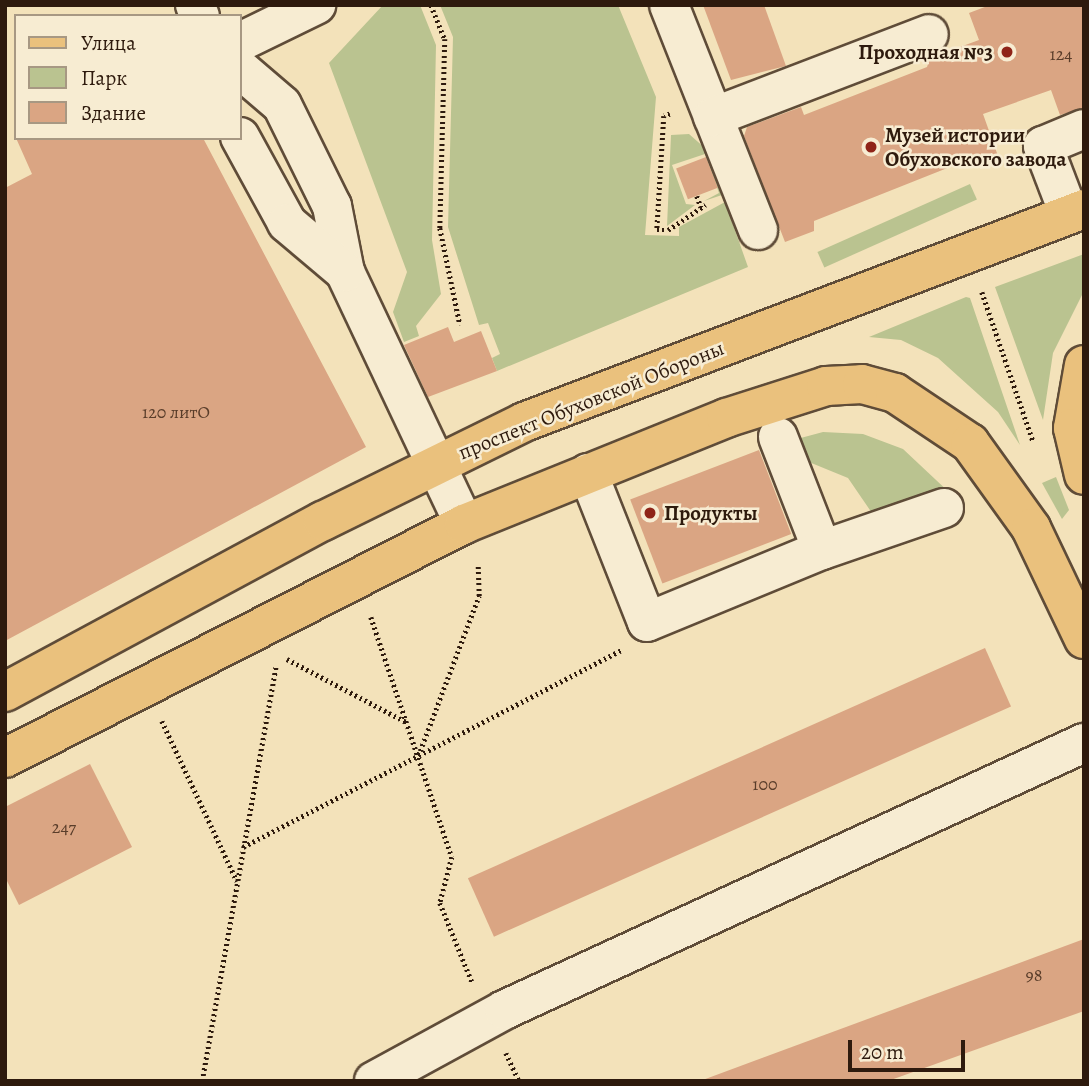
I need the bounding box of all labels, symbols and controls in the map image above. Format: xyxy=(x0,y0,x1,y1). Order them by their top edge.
legend xyxy=(14,14,242,140)
text: Улица xyxy=(81,29,136,57)
place label: Проходная №3 xyxy=(858,39,993,65)
house number: 124 xyxy=(1050,43,1072,65)
marker: Проходная №3 xyxy=(999,44,1015,60)
text: Парк xyxy=(81,64,127,92)
text: Здание xyxy=(81,99,146,127)
place label: Музей истории Обуховского завода xyxy=(885,122,1066,172)
marker: Музей истории Обуховского завода xyxy=(863,139,879,155)
street label: проспект Обуховской Обороны xyxy=(454,335,728,465)
house number: 120 литО xyxy=(142,401,210,423)
place label: Продукты xyxy=(664,500,758,526)
marker: Продукты xyxy=(642,505,658,521)
house number: 100 xyxy=(752,773,778,795)
house number: 247 xyxy=(52,816,76,838)
house number: 98 xyxy=(1026,964,1042,986)
scale bar xyxy=(851,1026,968,1070)
text: 20 m xyxy=(861,1038,904,1066)

